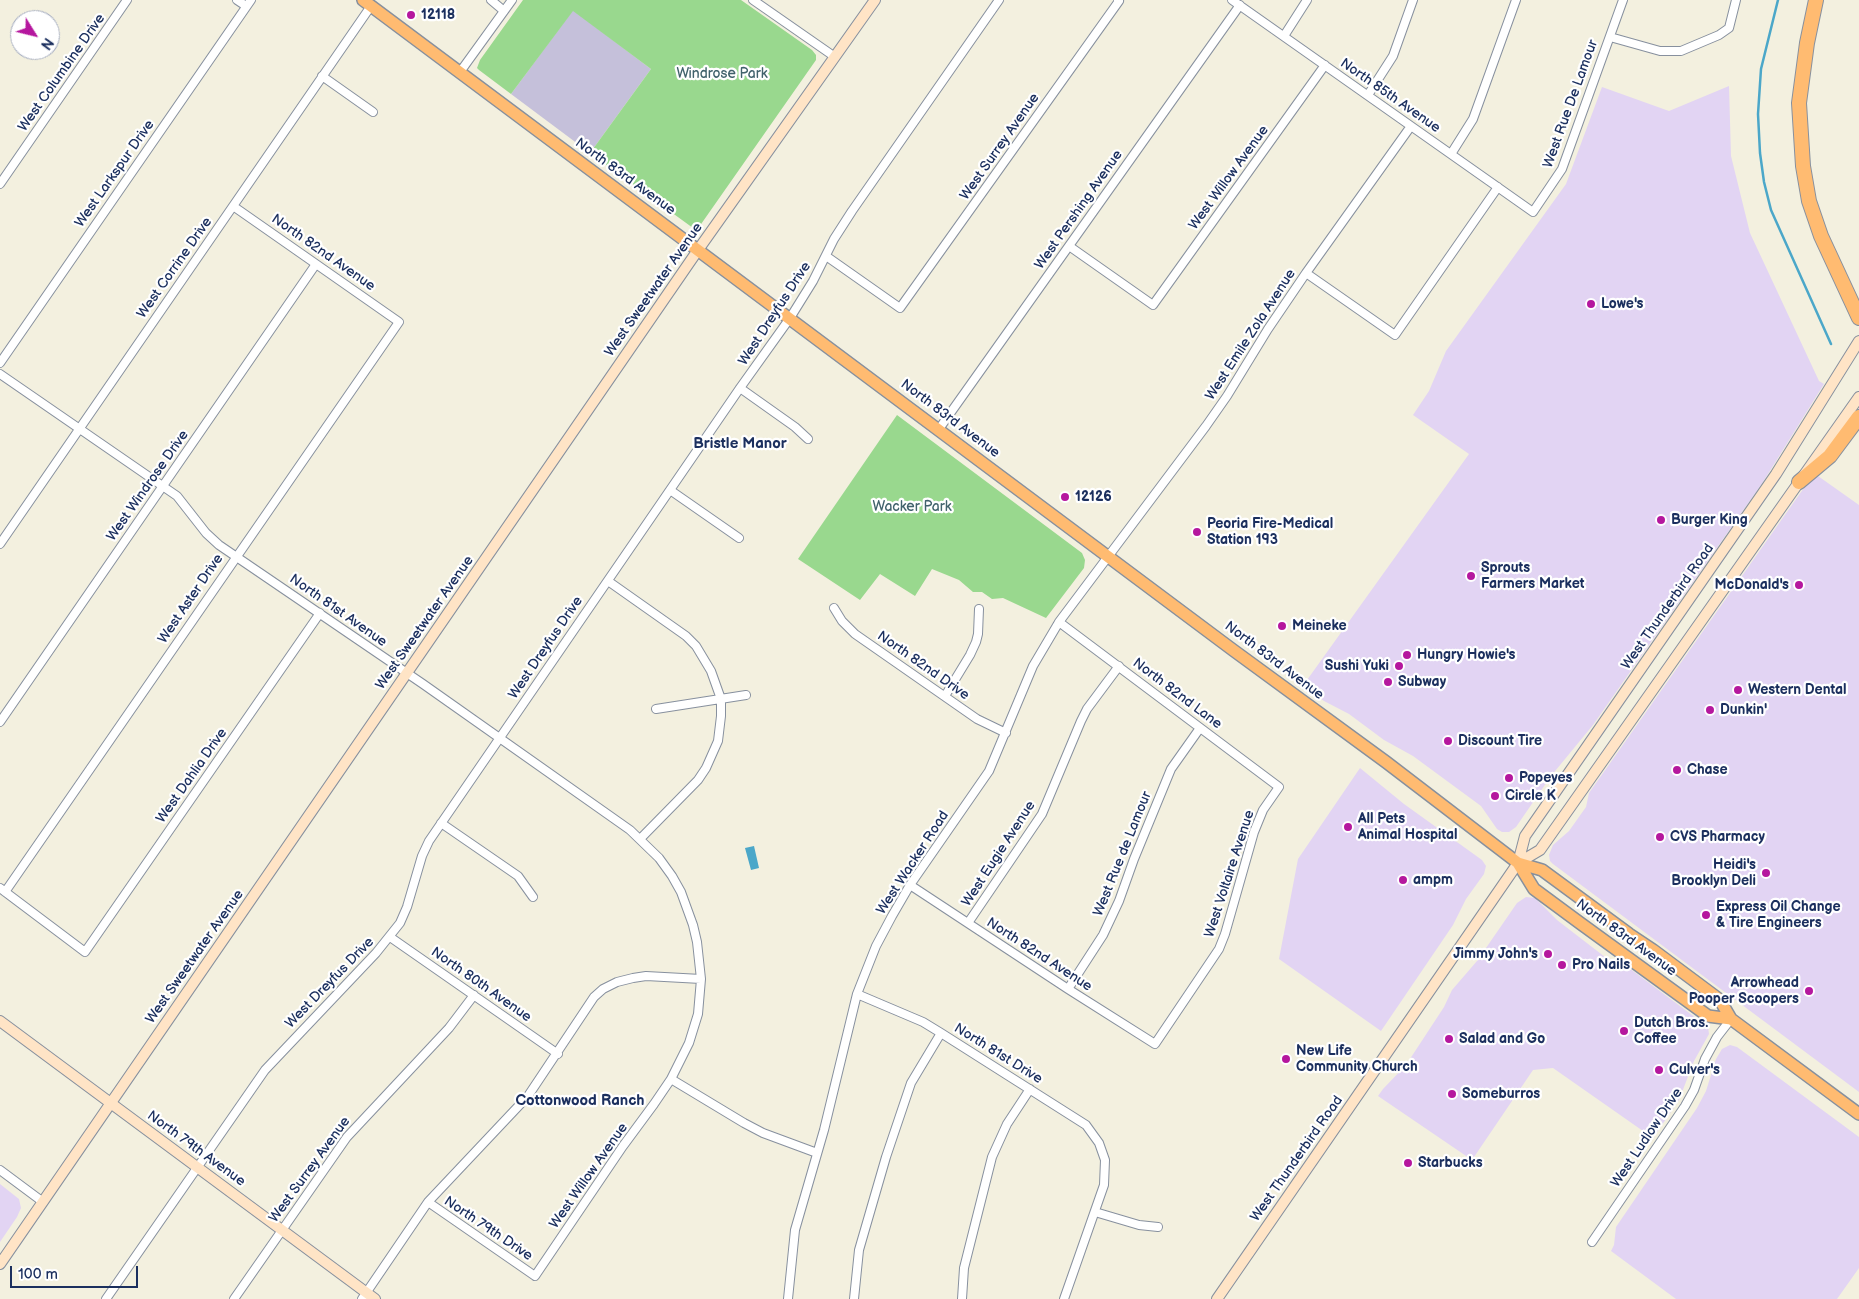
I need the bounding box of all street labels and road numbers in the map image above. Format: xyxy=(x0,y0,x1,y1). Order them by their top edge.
street label: West Columbine Drive xyxy=(15,11,109,135)
street label: West Rue De Lamour xyxy=(1540,38,1602,170)
street label: North 85th Avenue xyxy=(1337,55,1443,137)
street label: West Surrey Avenue xyxy=(957,90,1043,204)
street label: West Larkspur Drive xyxy=(72,117,158,231)
street label: West Willow Avenue xyxy=(1186,123,1272,233)
street label: North 83rd Avenue xyxy=(572,135,678,219)
street label: West Pershing Avenue xyxy=(1032,147,1126,273)
street label: North 82nd Avenue xyxy=(268,211,378,295)
street label: West Corrine Drive xyxy=(134,214,216,322)
street label: West Sweetwater Avenue xyxy=(601,220,707,360)
street label: West Dreyfus Drive xyxy=(735,259,815,369)
street label: West Emile Zola Avenue xyxy=(1202,266,1300,404)
street label: North 83rd Avenue xyxy=(897,376,1003,462)
street label: West Windrose Drive xyxy=(103,427,193,545)
street label: West Thunderbird Road xyxy=(1618,541,1718,673)
street label: West Aster Drive xyxy=(155,551,227,647)
street label: West Sweetwater Avenue xyxy=(372,553,478,693)
street label: North 81st Avenue xyxy=(286,571,390,651)
street label: West Dreyfus Drive xyxy=(505,593,587,703)
street label: North 83rd Avenue xyxy=(1221,618,1327,704)
street label: North 82nd Drive xyxy=(874,628,972,704)
street label: North 82nd Lane xyxy=(1129,655,1225,733)
street label: West Dahlia Drive xyxy=(153,725,231,827)
street label: West Rue de Lamour xyxy=(1090,789,1156,919)
street label: West Eugie Avenue xyxy=(959,798,1039,910)
street label: West Wacker Road xyxy=(873,808,953,918)
street label: West Voltaire Avenue xyxy=(1201,808,1259,940)
street label: West Sweetwater Avenue xyxy=(142,887,248,1027)
street label: North 83rd Avenue xyxy=(1573,896,1679,980)
street label: North 82nd Avenue xyxy=(983,915,1095,995)
street label: West Dreyfus Drive xyxy=(282,934,378,1032)
street label: North 80th Avenue xyxy=(428,944,534,1026)
street label: North 81st Drive xyxy=(951,1020,1045,1088)
street label: West Ludlow Drive xyxy=(1608,1085,1686,1191)
street label: West Thunderbird Road xyxy=(1247,1093,1347,1225)
street label: North 79th Avenue xyxy=(144,1108,248,1190)
street label: West Surrey Avenue xyxy=(266,1114,354,1226)
street label: West Willow Avenue xyxy=(546,1120,632,1232)
street label: North 79th Drive xyxy=(441,1193,535,1265)

